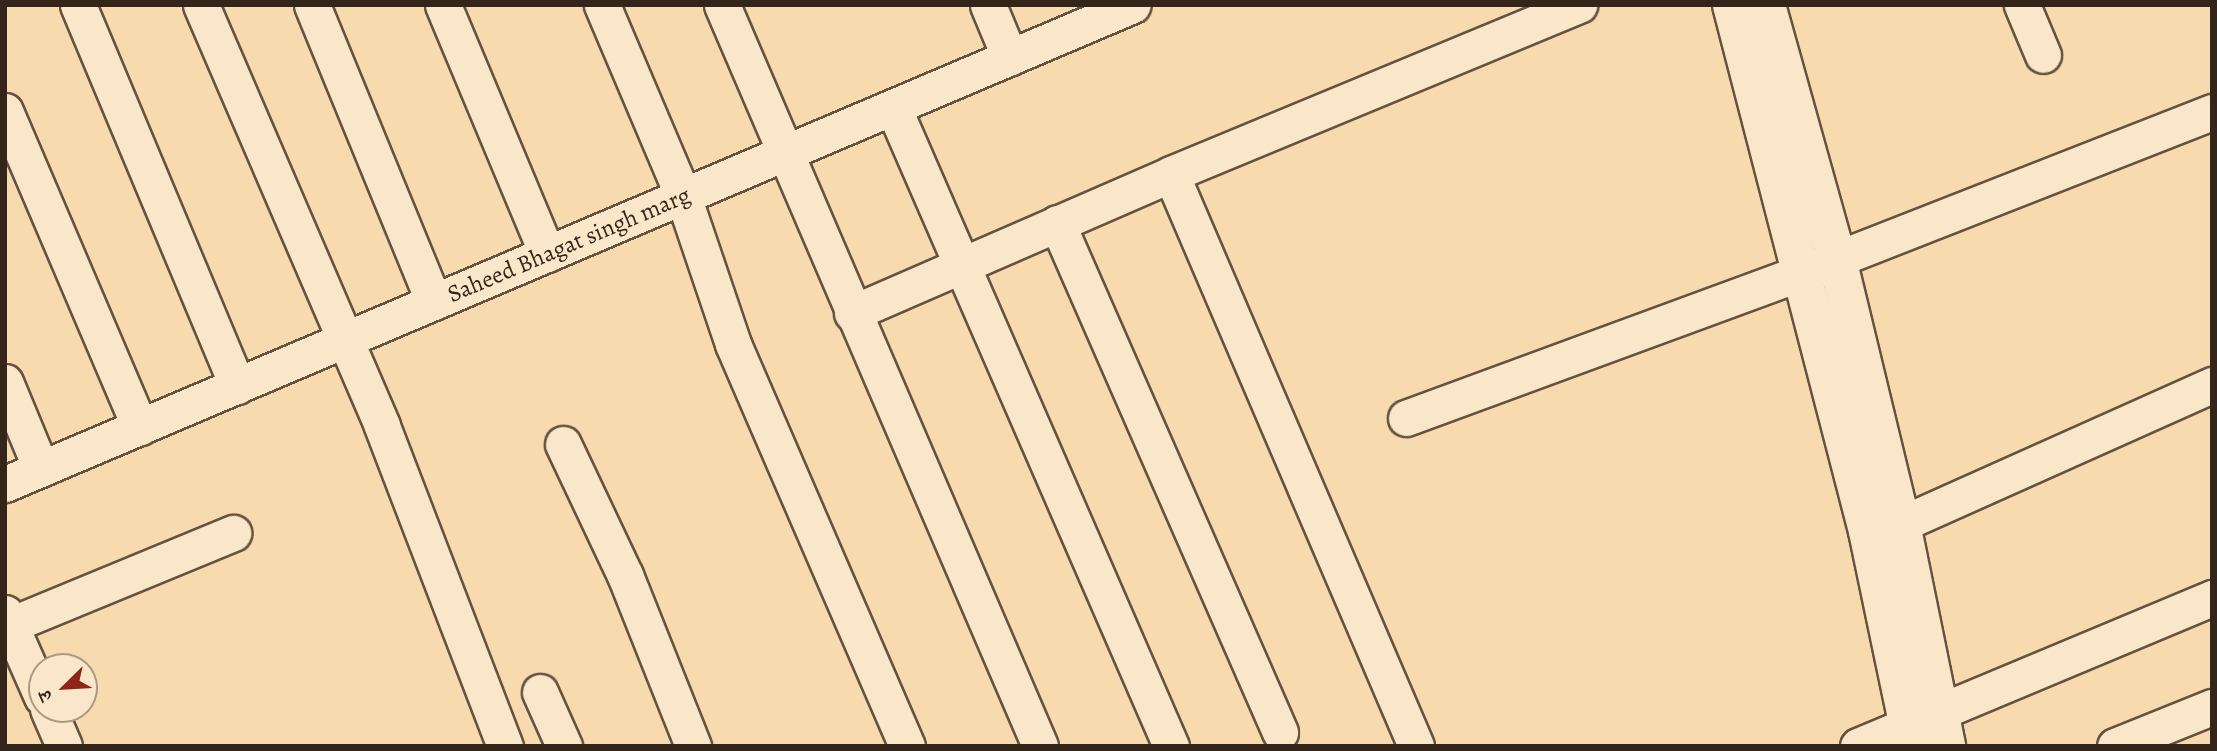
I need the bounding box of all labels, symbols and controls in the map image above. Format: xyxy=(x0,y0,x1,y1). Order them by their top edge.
street label: Saheed Bhagat singh marg xyxy=(443,181,695,309)
north arrow xyxy=(28,653,98,723)
text: उ xyxy=(32,686,59,705)

